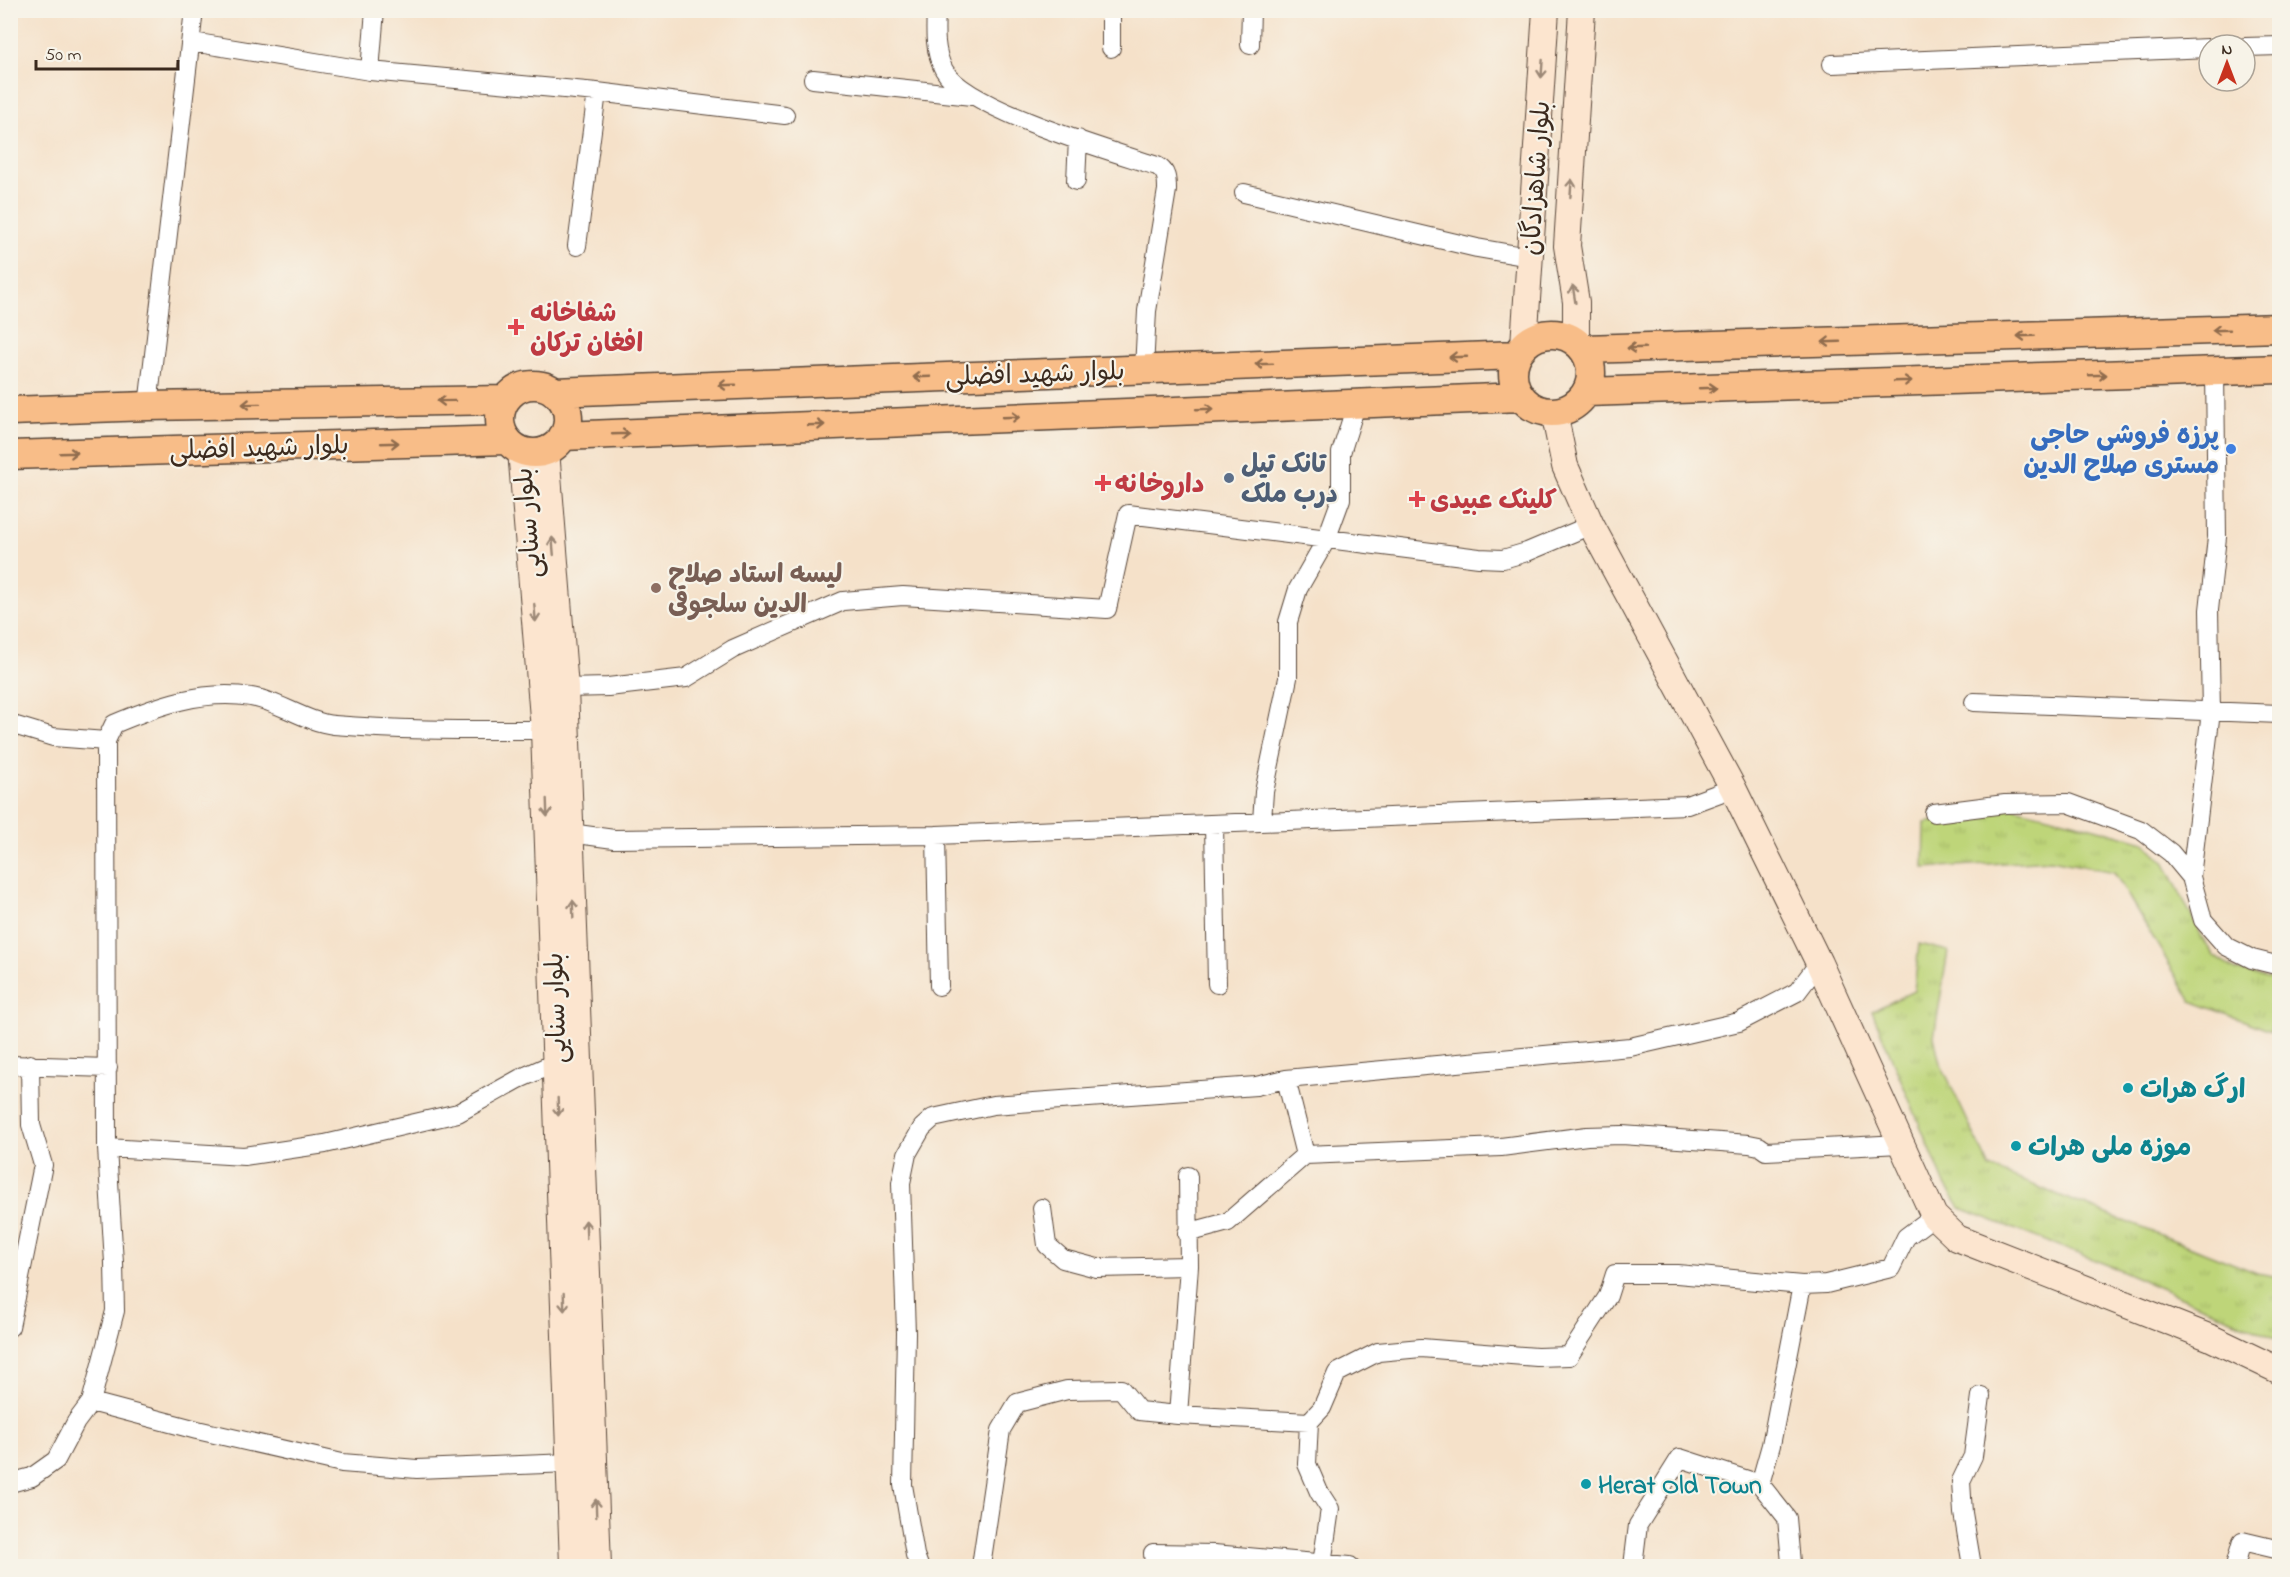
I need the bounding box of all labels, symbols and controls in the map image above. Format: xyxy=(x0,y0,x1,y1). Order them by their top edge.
scale bar xyxy=(36,33,178,71)
north arrow xyxy=(2197,33,2257,93)
text: N xyxy=(2222,38,2233,62)
text: 50 m xyxy=(45,43,82,69)
one-way arrow xyxy=(1536,58,1547,78)
street label: بلوار شاهزادگان xyxy=(1514,99,1562,257)
one-way arrow xyxy=(1565,178,1576,198)
one-way arrow xyxy=(1569,284,1580,304)
place label: شفاخانه افغان ترکان xyxy=(530,296,643,364)
marker: شفاخانه افغان ترکان xyxy=(507,318,525,336)
one-way arrow xyxy=(2212,325,2232,336)
one-way arrow xyxy=(2017,330,2037,342)
one-way arrow xyxy=(1822,336,1842,348)
one-way arrow xyxy=(1627,342,1647,353)
one-way arrow xyxy=(1449,351,1469,362)
street label: بلوار شهید افضلی xyxy=(945,354,1125,398)
one-way arrow xyxy=(1254,359,1274,370)
one-way arrow xyxy=(2087,369,2107,381)
one-way arrow xyxy=(912,372,932,383)
one-way arrow xyxy=(1892,376,1912,387)
one-way arrow xyxy=(718,379,738,391)
one-way arrow xyxy=(1698,382,1718,394)
one-way arrow xyxy=(437,396,457,407)
one-way arrow xyxy=(242,399,262,410)
one-way arrow xyxy=(1195,403,1215,414)
one-way arrow xyxy=(1000,412,1020,423)
place label: پرزه فروشی حاجی مستری صلاح الدین xyxy=(2023,418,2219,486)
one-way arrow xyxy=(805,420,825,431)
street label: بلوار شهید افضلی xyxy=(169,428,349,472)
one-way arrow xyxy=(611,428,631,439)
one-way arrow xyxy=(379,438,399,449)
marker: پرزه فروشی حاجی مستری صلاح الدین xyxy=(2224,442,2238,456)
one-way arrow xyxy=(58,447,78,459)
place label: تانک تیل درب ملک xyxy=(1241,447,1338,515)
street label: بلوار سنایی xyxy=(506,466,554,580)
place label: داروخانه xyxy=(1115,467,1204,505)
marker: تانک تیل درب ملک xyxy=(1222,471,1236,485)
marker: داروخانه xyxy=(1096,476,1110,490)
place label: کلینک عبیدی xyxy=(1430,483,1557,521)
marker: کلینک عبیدی xyxy=(1408,490,1426,508)
one-way arrow xyxy=(548,537,559,557)
place label: لیسه استاد صلاح الدین سلجوقی xyxy=(668,557,842,625)
marker: لیسه استاد صلاح الدین سلجوقی xyxy=(649,581,663,595)
one-way arrow xyxy=(530,603,541,622)
one-way arrow xyxy=(542,797,553,817)
one-way arrow xyxy=(567,899,578,919)
street label: بلوار سنایی xyxy=(537,952,579,1064)
place label: ارگ هرات xyxy=(2140,1072,2245,1110)
marker: ارگ هرات xyxy=(2121,1081,2135,1095)
one-way arrow xyxy=(552,1097,564,1117)
place label: موزه ملی هرات xyxy=(2028,1130,2191,1168)
marker: موزه ملی هرات xyxy=(2009,1139,2023,1153)
one-way arrow xyxy=(580,1220,591,1240)
one-way arrow xyxy=(559,1292,570,1312)
place label: Herat Old Town xyxy=(1598,1468,1762,1506)
marker: Herat Old Town xyxy=(1579,1477,1593,1491)
one-way arrow xyxy=(590,1499,602,1519)

